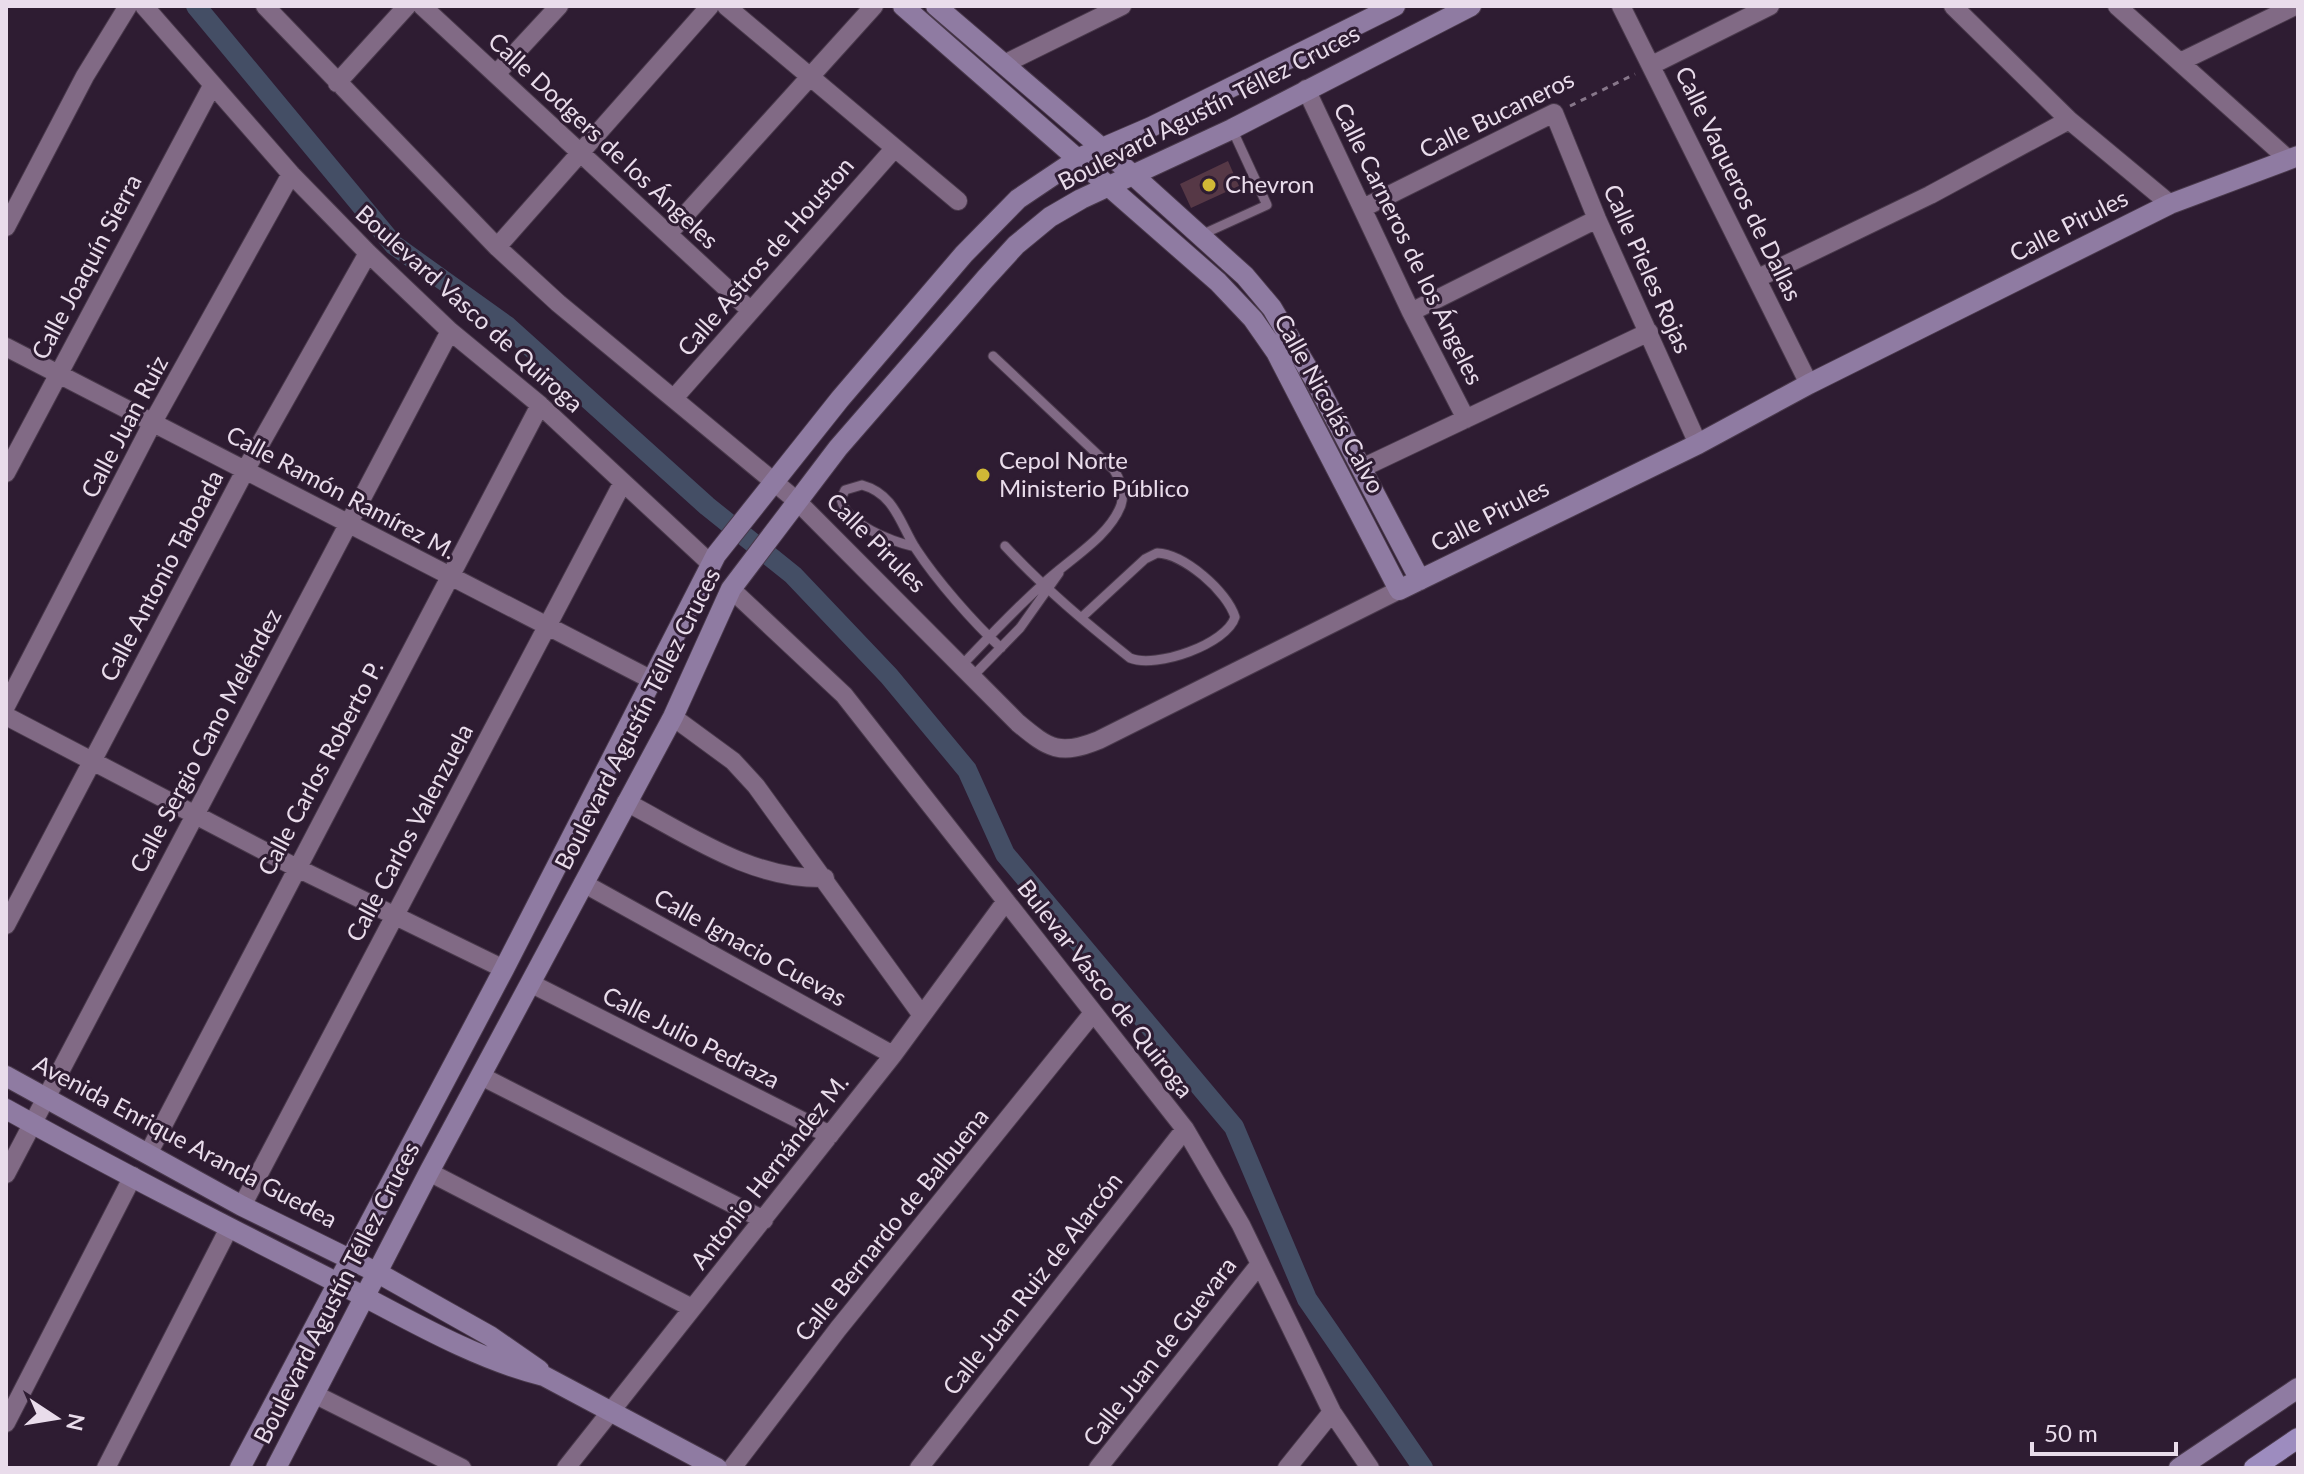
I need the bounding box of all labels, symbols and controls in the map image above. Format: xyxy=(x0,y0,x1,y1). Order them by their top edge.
street label: Boulevard Agustín Téllez Cruces xyxy=(1053,18,1364,196)
street label: Calle Dodgers de los Ángeles xyxy=(483,26,725,254)
street label: Calle Vaqueros de Dallas xyxy=(1670,61,1809,305)
street label: Calle Bucaneros xyxy=(1414,64,1578,164)
street label: Calle Carneros de los Ángeles xyxy=(1328,98,1490,389)
street label: Calle Astros de Houston xyxy=(671,151,859,361)
street label: Calle Joaquín Sierra xyxy=(25,169,147,364)
place label: Chevron xyxy=(1225,169,1314,198)
marker: Chevron xyxy=(1200,176,1218,194)
street label: Calle Pieles Rojas xyxy=(1598,179,1699,357)
street label: Calle Pirules xyxy=(2004,182,2132,267)
street label: Boulevard Vasco de Quiroga xyxy=(350,198,590,418)
street label: Calle Nicolás Calvo xyxy=(1269,309,1392,498)
street label: Calle Juan Ruiz xyxy=(74,350,173,502)
street label: Calle Ramón Ramírez M. xyxy=(222,419,461,565)
place label: Cepol Norte Ministerio Público xyxy=(999,445,1189,502)
street label: Calle Antonio Taboada xyxy=(93,465,229,686)
marker: Cepol Norte Ministerio Público xyxy=(974,466,992,484)
street label: Calle Pirules xyxy=(1425,472,1553,557)
street label: Calle Pirules xyxy=(821,486,933,598)
street label: Boulevard Agustín Téllez Cruces xyxy=(548,563,726,874)
street label: Calle Sergio Cano Meléndez xyxy=(123,603,287,877)
street label: Calle Carlos Roberto P. xyxy=(251,655,389,880)
street label: Calle Carlos Valenzuela xyxy=(339,718,478,946)
street label: Bulevar Vasco de Quiroga xyxy=(1012,873,1200,1103)
street label: Calle Ignacio Cuevas xyxy=(650,882,852,1012)
street label: Calle Julio Pedraza xyxy=(598,980,785,1094)
street label: Avenida Enrique Aranda Guedea xyxy=(29,1048,343,1233)
street label: Antonio Hernández M. xyxy=(684,1068,854,1274)
street label: Calle Bernardo de Balbuena xyxy=(788,1102,994,1346)
street label: Boulevard Agustín Téllez Cruces xyxy=(247,1137,425,1448)
street label: Calle Juan Ruiz de Alarcón xyxy=(936,1166,1128,1400)
street label: Calle Juan de Guevara xyxy=(1076,1251,1242,1451)
north arrow xyxy=(16,1378,96,1458)
scale bar xyxy=(2032,1406,2176,1456)
text: N xyxy=(61,1411,91,1433)
text: 50 m xyxy=(2044,1418,2098,1447)

